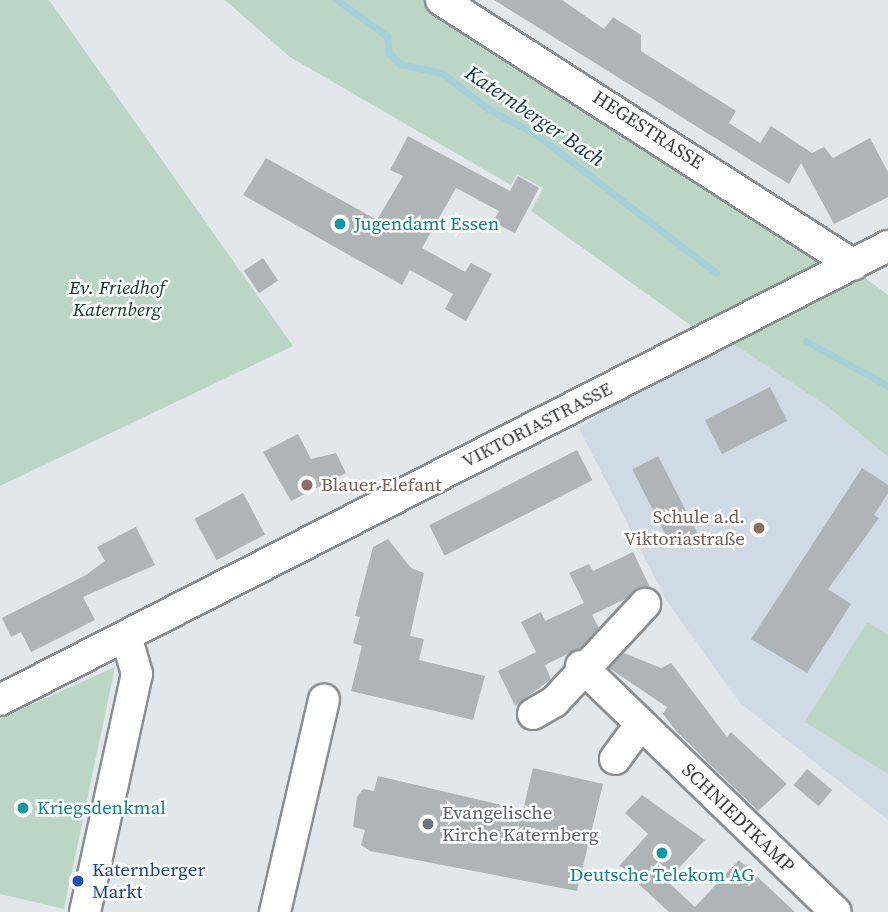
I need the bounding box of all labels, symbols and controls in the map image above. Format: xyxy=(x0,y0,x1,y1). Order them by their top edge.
water label: Katernberger Bach xyxy=(461,60,609,172)
street label: HEGESTRASSE xyxy=(588,86,708,174)
place label: Jugendamt Essen xyxy=(354,213,499,235)
marker: Jugendamt Essen xyxy=(332,216,348,232)
park label: Ev. Friedhof Katernberg xyxy=(69,277,165,321)
street label: VIKTORIASTRASSE xyxy=(458,377,616,473)
place label: Blauer Elefant xyxy=(321,474,441,496)
marker: Blauer Elefant xyxy=(299,477,315,493)
place label: Schule a.d. Viktoriastraße xyxy=(624,506,745,550)
marker: Schule a.d. Viktoriastraße xyxy=(751,520,767,536)
street label: SCHNIEDTKAMP xyxy=(677,759,799,877)
place label: Kriegsdenkmal xyxy=(37,797,166,819)
marker: Kriegsdenkmal xyxy=(15,800,31,816)
place label: Evangelische Kirche Katernberg xyxy=(442,802,599,846)
marker: Evangelische Kirche Katernberg xyxy=(420,816,436,832)
marker: Deutsche Telekom AG xyxy=(654,845,670,861)
place label: Katernberger Markt xyxy=(92,859,205,903)
place label: Deutsche Telekom AG xyxy=(570,864,754,886)
marker: Katernberger Markt xyxy=(70,873,86,889)

